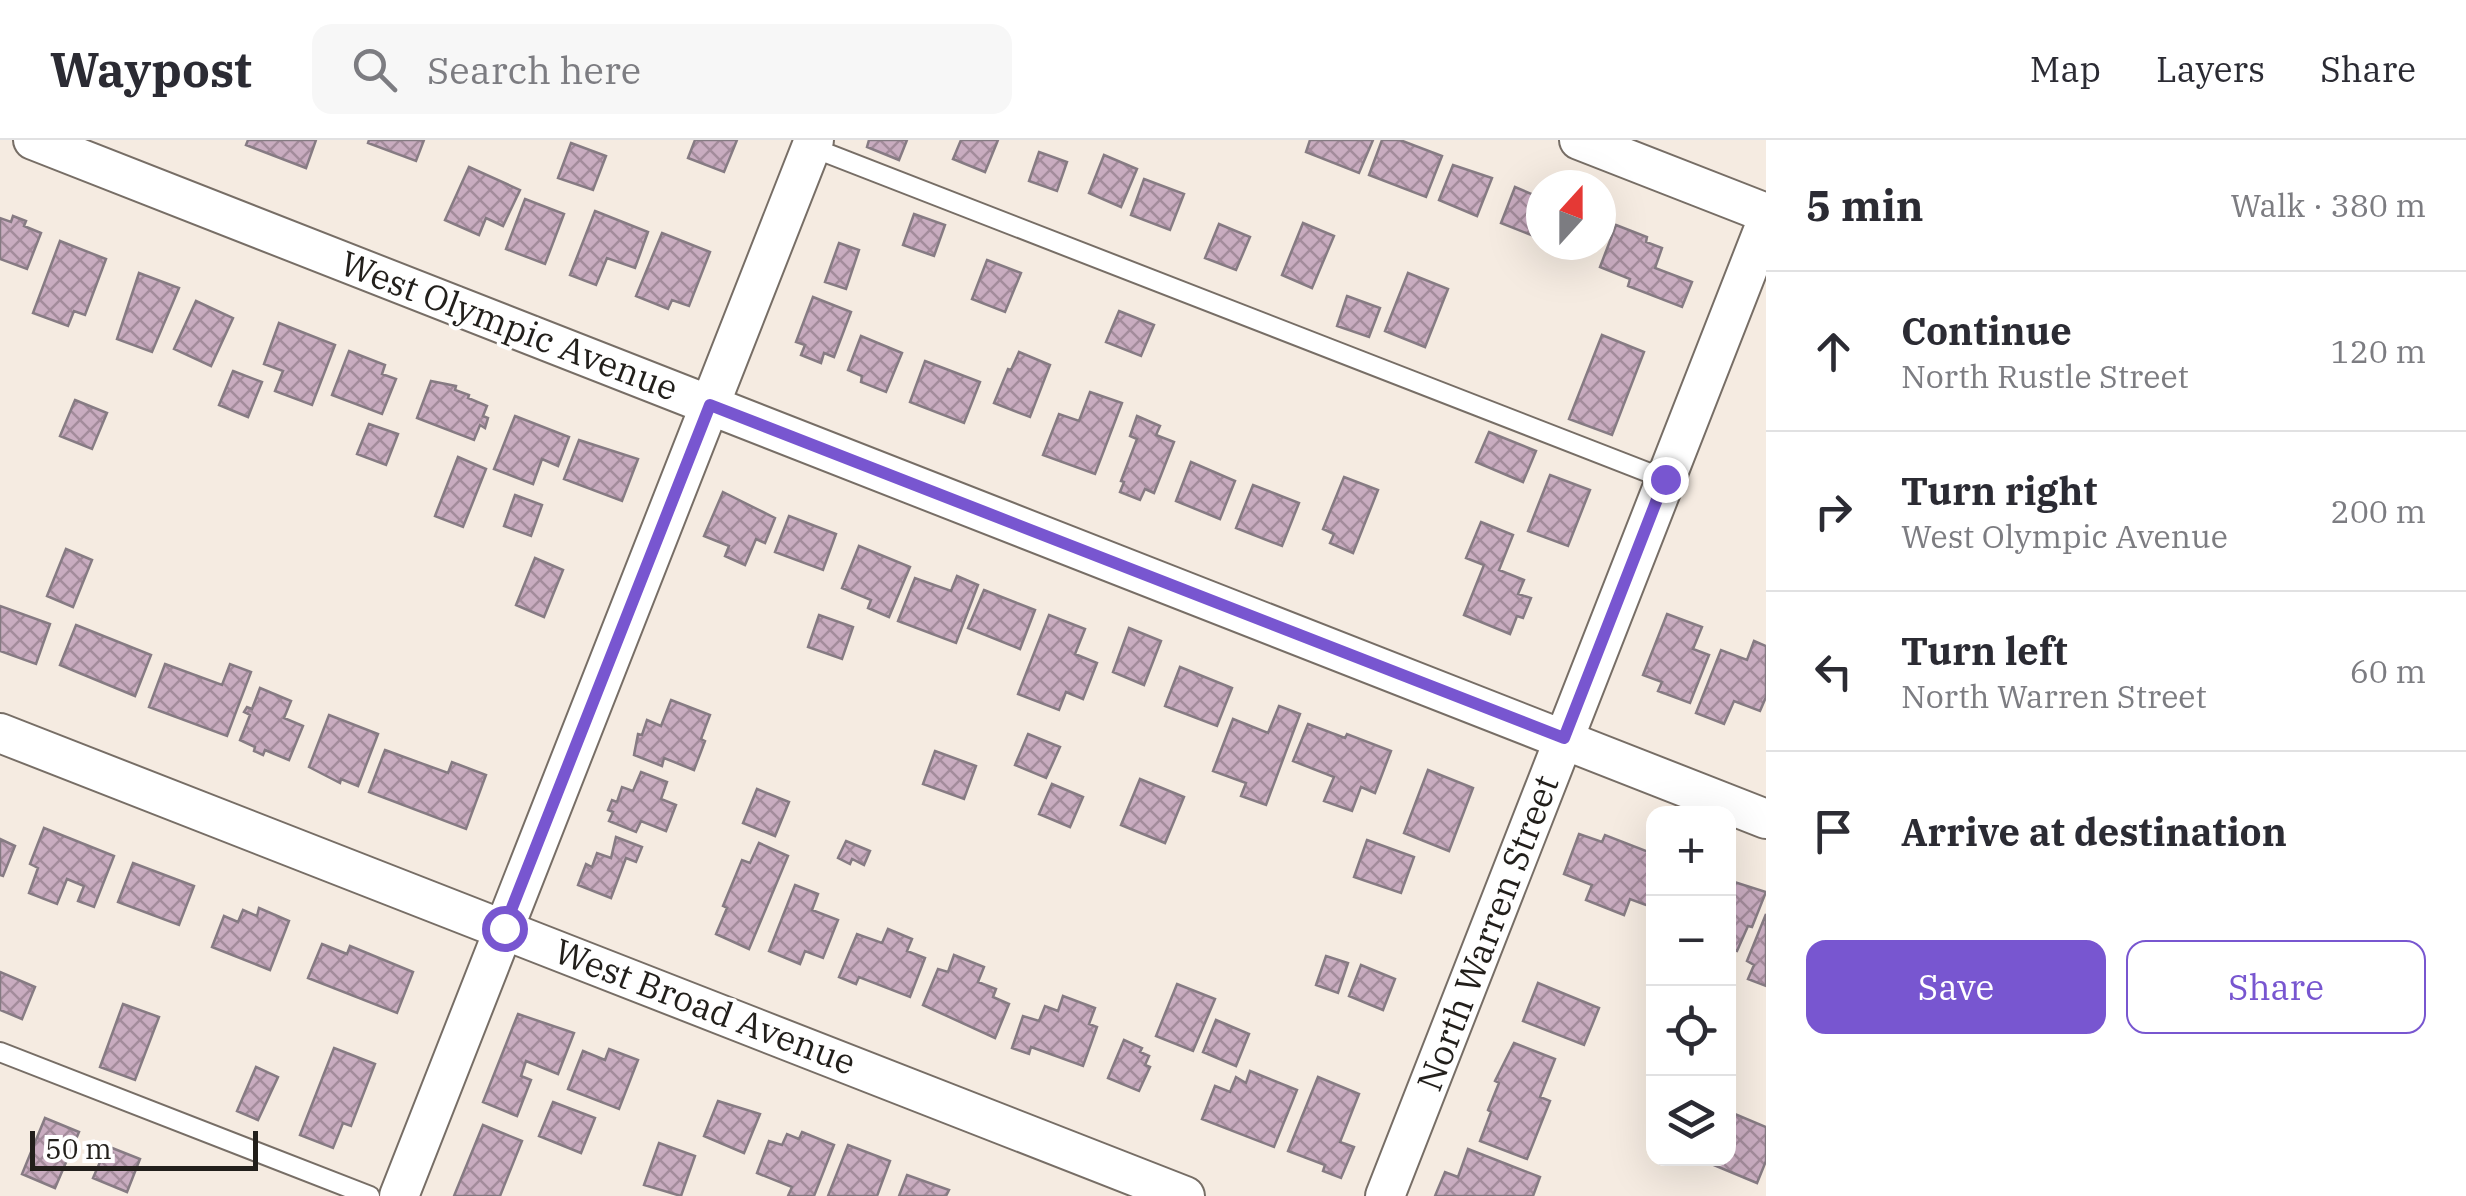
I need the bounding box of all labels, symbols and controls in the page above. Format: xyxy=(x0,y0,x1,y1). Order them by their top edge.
search box xyxy=(312,24,1012,114)
text: Waypost xyxy=(50,38,252,100)
icon: search xyxy=(347,42,402,97)
text: Search here xyxy=(427,45,641,94)
text: Map xyxy=(2030,46,2101,92)
text: Layers xyxy=(2156,46,2265,92)
text: Share xyxy=(2320,46,2416,92)
north arrow xyxy=(1526,170,1616,260)
text: 5 min xyxy=(1806,178,1924,233)
text: Walk · 380 m xyxy=(2230,184,2426,226)
street label: West Olympic Avenue xyxy=(334,240,685,411)
text: Continue xyxy=(1901,306,2072,355)
icon: ahead xyxy=(1806,324,1861,379)
text: 120 m xyxy=(2330,330,2426,372)
text: North Rustle Street xyxy=(1901,355,2189,397)
route end xyxy=(1643,457,1689,503)
text: Turn right xyxy=(1901,466,2097,515)
icon: right xyxy=(1806,484,1861,539)
text: 200 m xyxy=(2330,490,2426,532)
text: West Olympic Avenue xyxy=(1901,515,2228,557)
text: Turn left xyxy=(1901,626,2068,675)
icon: left xyxy=(1806,644,1861,699)
text: 60 m xyxy=(2350,650,2426,692)
text: North Warren Street xyxy=(1901,675,2207,717)
street label: North Warren Street xyxy=(1406,768,1568,1097)
icon: arrive xyxy=(1806,804,1861,859)
map controls xyxy=(1646,806,1736,1166)
button: + xyxy=(1646,806,1736,896)
text: Arrive at destination xyxy=(1901,807,2287,856)
button: − xyxy=(1646,896,1736,986)
route start xyxy=(482,906,528,952)
street label: West Broad Avenue xyxy=(548,927,862,1085)
button: Save xyxy=(1806,940,2106,1034)
button: Share xyxy=(2126,940,2426,1034)
button: locate xyxy=(1646,986,1736,1076)
button: layers xyxy=(1646,1076,1736,1166)
scale bar xyxy=(30,1126,258,1170)
text: 50 m xyxy=(45,1130,112,1167)

